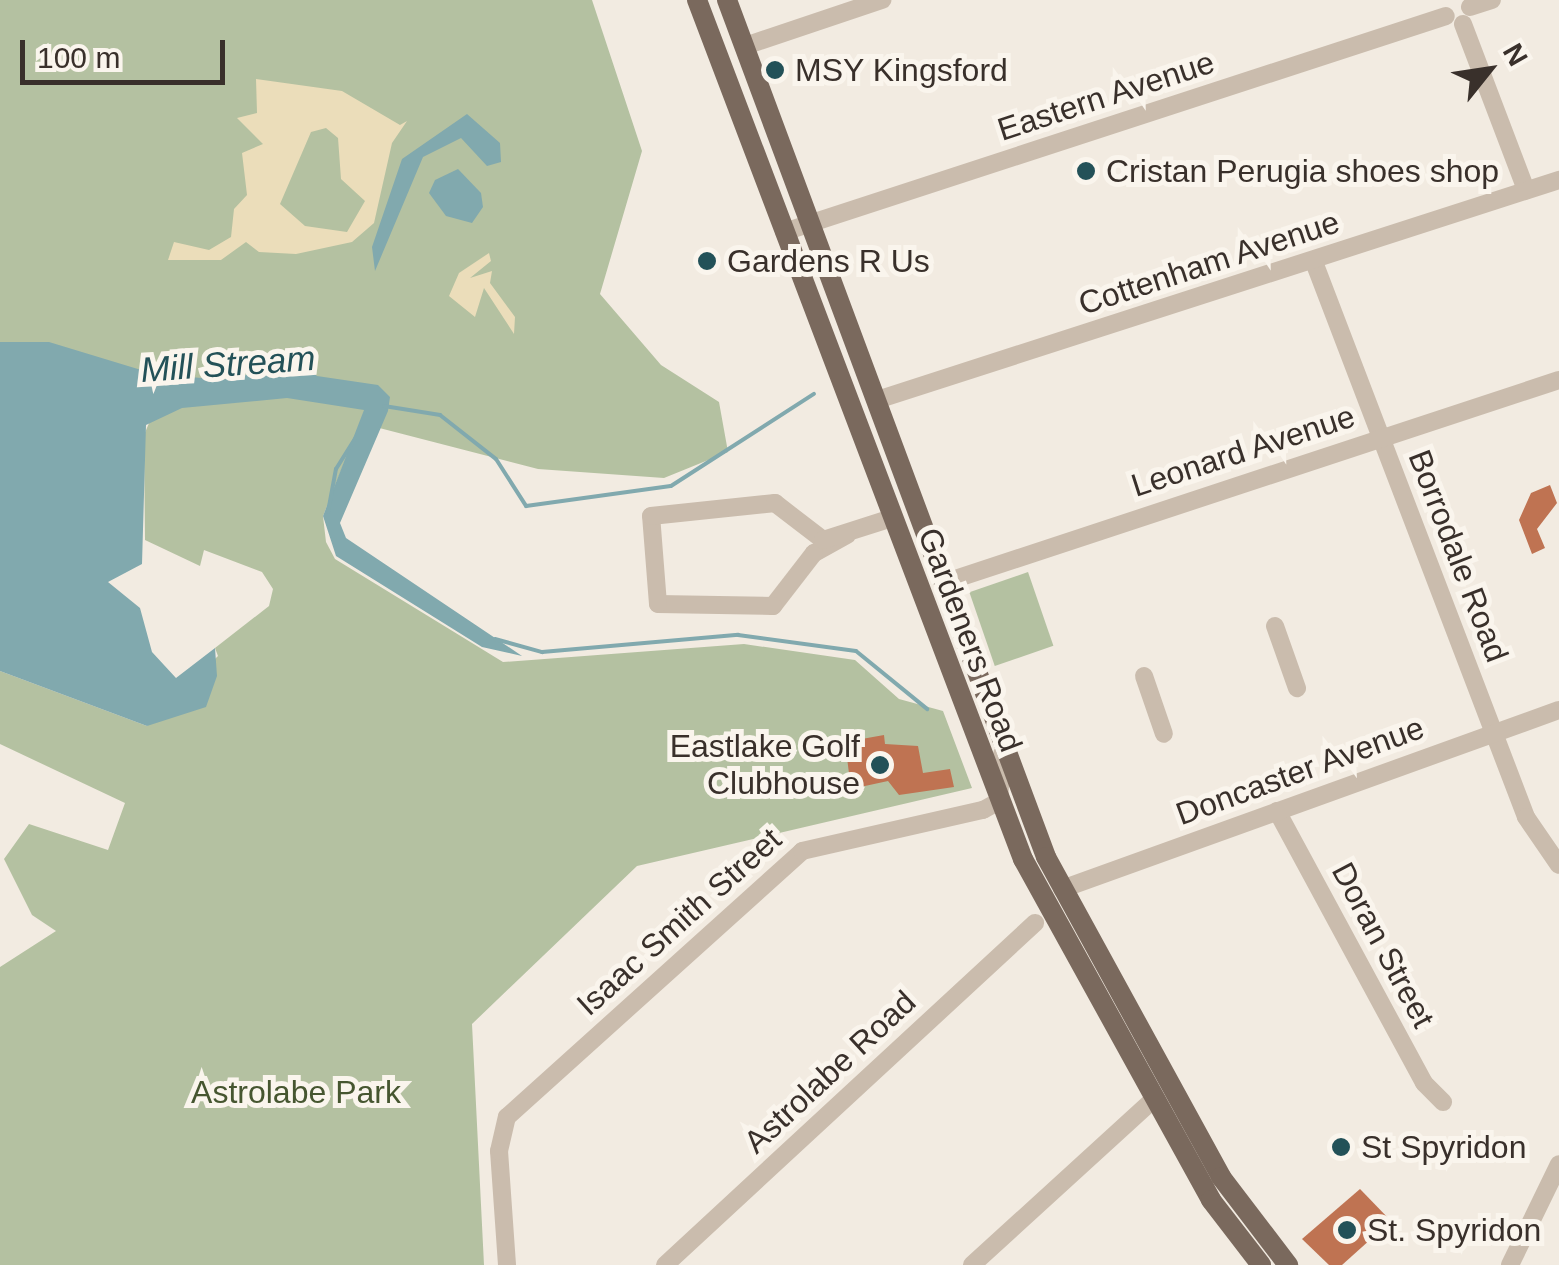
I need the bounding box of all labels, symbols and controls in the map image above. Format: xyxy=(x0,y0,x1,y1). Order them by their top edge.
scale bar xyxy=(25,20,230,82)
north arrow xyxy=(1439,20,1539,120)
text: N xyxy=(1497,38,1534,71)
text: 100 m xyxy=(37,41,120,74)
street label: Eastern Avenue xyxy=(992,43,1220,149)
place label: MSY Kingsford xyxy=(795,51,1008,89)
marker: MSY Kingsford xyxy=(764,59,786,81)
place label: Cristan Perugia shoes shop xyxy=(1106,152,1499,190)
marker: Cristan Perugia shoes shop xyxy=(1075,160,1097,182)
street label: Cottenham Avenue xyxy=(1073,203,1345,323)
place label: Gardens R Us xyxy=(727,242,930,280)
marker: Gardens R Us xyxy=(696,250,718,272)
water label: Mill Stream xyxy=(139,337,317,391)
street label: Leonard Avenue xyxy=(1126,397,1360,505)
street label: Borrodale Road xyxy=(1400,444,1516,668)
street label: Gardeners Road xyxy=(910,523,1030,757)
street label: Doncaster Avenue xyxy=(1170,708,1430,834)
place label: Eastlake Golf Clubhouse xyxy=(670,728,860,803)
marker: Eastlake Golf Clubhouse xyxy=(869,754,891,776)
street label: Isaac Smith Street xyxy=(569,820,789,1024)
street label: Doran Street xyxy=(1323,856,1443,1034)
street label: Astrolabe Road xyxy=(736,983,924,1161)
park label: Astrolabe Park xyxy=(191,1073,401,1111)
place label: St Spyridon xyxy=(1361,1128,1526,1166)
marker: St Spyridon xyxy=(1330,1136,1352,1158)
place label: St. Spyridon xyxy=(1367,1211,1541,1249)
marker: St. Spyridon xyxy=(1336,1219,1358,1241)

